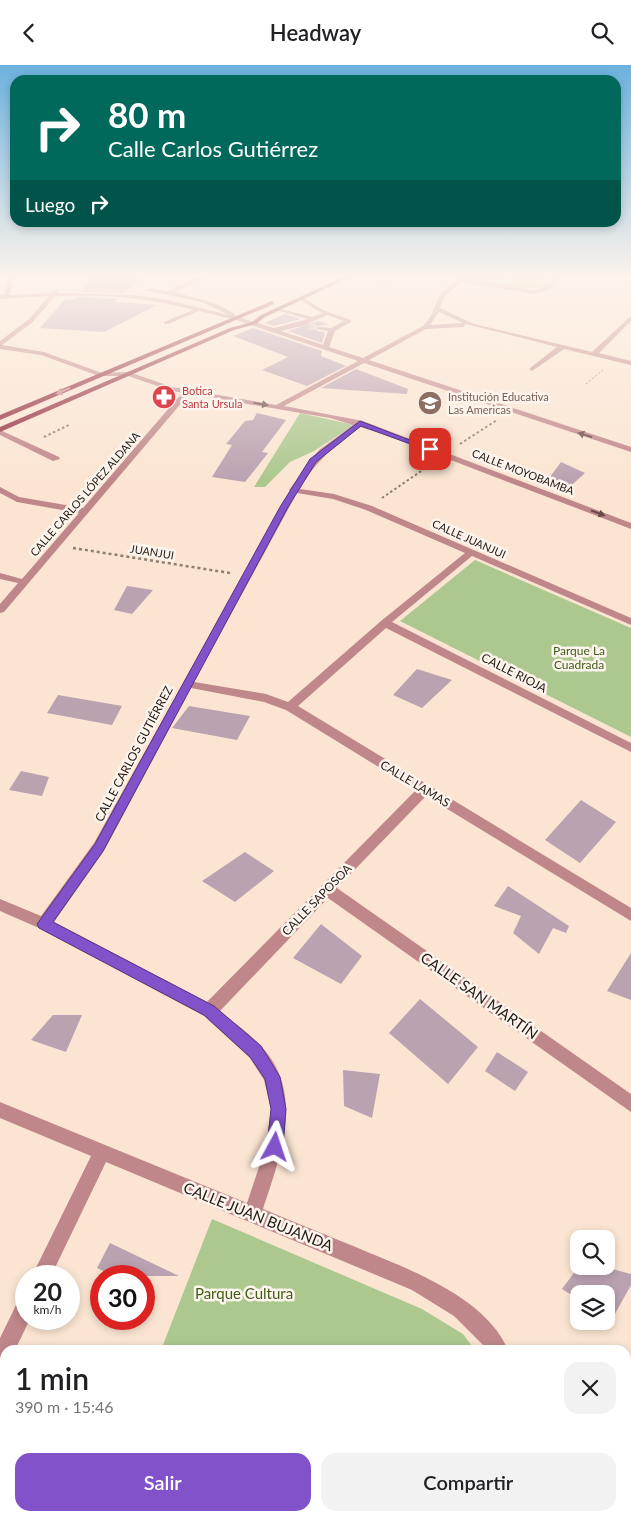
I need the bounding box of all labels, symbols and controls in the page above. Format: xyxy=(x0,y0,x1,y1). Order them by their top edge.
icon: back xyxy=(15,19,43,47)
text: Headway xyxy=(270,19,361,46)
icon: search xyxy=(588,19,616,47)
text: 80 m xyxy=(108,93,186,135)
icon: right xyxy=(25,95,90,160)
text: Calle Carlos Gutiérrez xyxy=(108,135,318,162)
icon: right xyxy=(85,190,113,218)
text: Luego xyxy=(25,193,75,216)
pharmacy icon: Botica Santa Ursula xyxy=(151,384,177,410)
place label: Botica Santa Ursula xyxy=(182,384,243,410)
one-way arrow xyxy=(56,388,70,396)
school or university icon: Institución Educativa Las Americas xyxy=(417,390,443,416)
place label: Institución Educativa Las Americas xyxy=(448,390,549,416)
one-way arrow xyxy=(254,400,270,408)
street label: CALLE CARLOS LÓPEZ ALDANA xyxy=(27,428,143,558)
pin xyxy=(409,428,451,470)
one-way arrow xyxy=(577,431,592,438)
icon: arrive xyxy=(416,435,444,463)
street label: CALLE MOYOBAMBA xyxy=(470,446,577,497)
one-way arrow xyxy=(591,509,606,517)
street label: CALLE JUANJUI xyxy=(430,517,508,561)
street label: JUANJUI xyxy=(129,542,175,561)
park label: Parque La Cuadrada xyxy=(553,643,605,672)
street label: CALLE RIOJA xyxy=(479,650,550,696)
street label: CALLE CARLOS GUTIÉRREZ xyxy=(91,683,176,824)
street label: CALLE LAMAS xyxy=(378,757,453,810)
street label: CALLE SAPOSOA xyxy=(279,860,355,939)
street label: CALLE SAN MARTÍN xyxy=(417,948,542,1042)
position arrow xyxy=(248,1120,300,1172)
street label: CALLE JUAN BUJANDA xyxy=(181,1178,337,1255)
map controls xyxy=(570,1230,615,1330)
button: search xyxy=(570,1230,615,1275)
speed limit sign: 30 xyxy=(90,1265,155,1330)
text: 20 xyxy=(33,1276,62,1306)
park label: Parque Cultura xyxy=(195,1284,293,1302)
button: layers xyxy=(570,1285,615,1330)
text: km/h xyxy=(33,1302,62,1317)
text: 1 min xyxy=(15,1360,89,1396)
button: close xyxy=(564,1362,616,1414)
text: 390 m · 15:46 xyxy=(15,1397,114,1416)
button: Salir xyxy=(15,1453,311,1511)
button: Compartir xyxy=(321,1453,616,1511)

